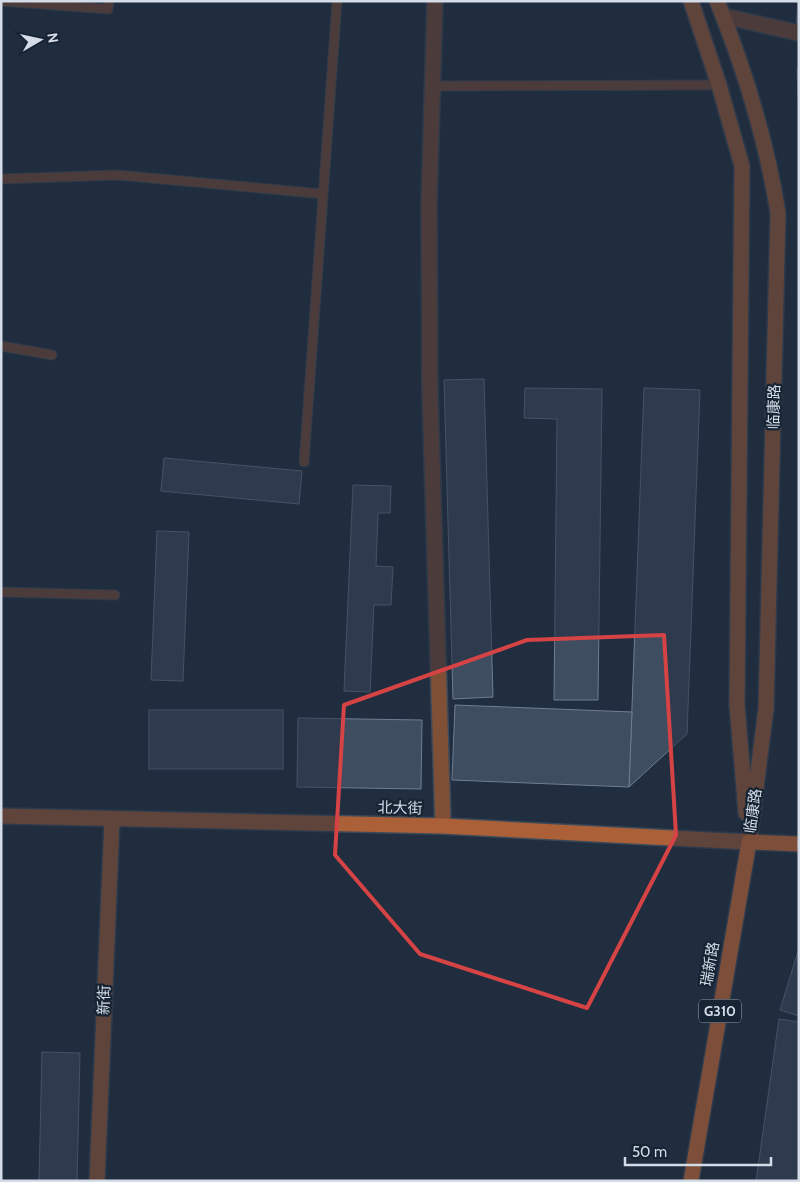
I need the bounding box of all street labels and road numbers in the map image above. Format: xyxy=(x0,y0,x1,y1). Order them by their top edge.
street label: 临康路 xyxy=(765,384,783,430)
street label: 临康路 xyxy=(741,787,765,835)
street label: 北大街 xyxy=(377,799,423,817)
street label: 瑞新路 xyxy=(697,940,723,988)
street label: 新街 xyxy=(94,985,114,1015)
road number: G310 xyxy=(699,999,741,1022)

